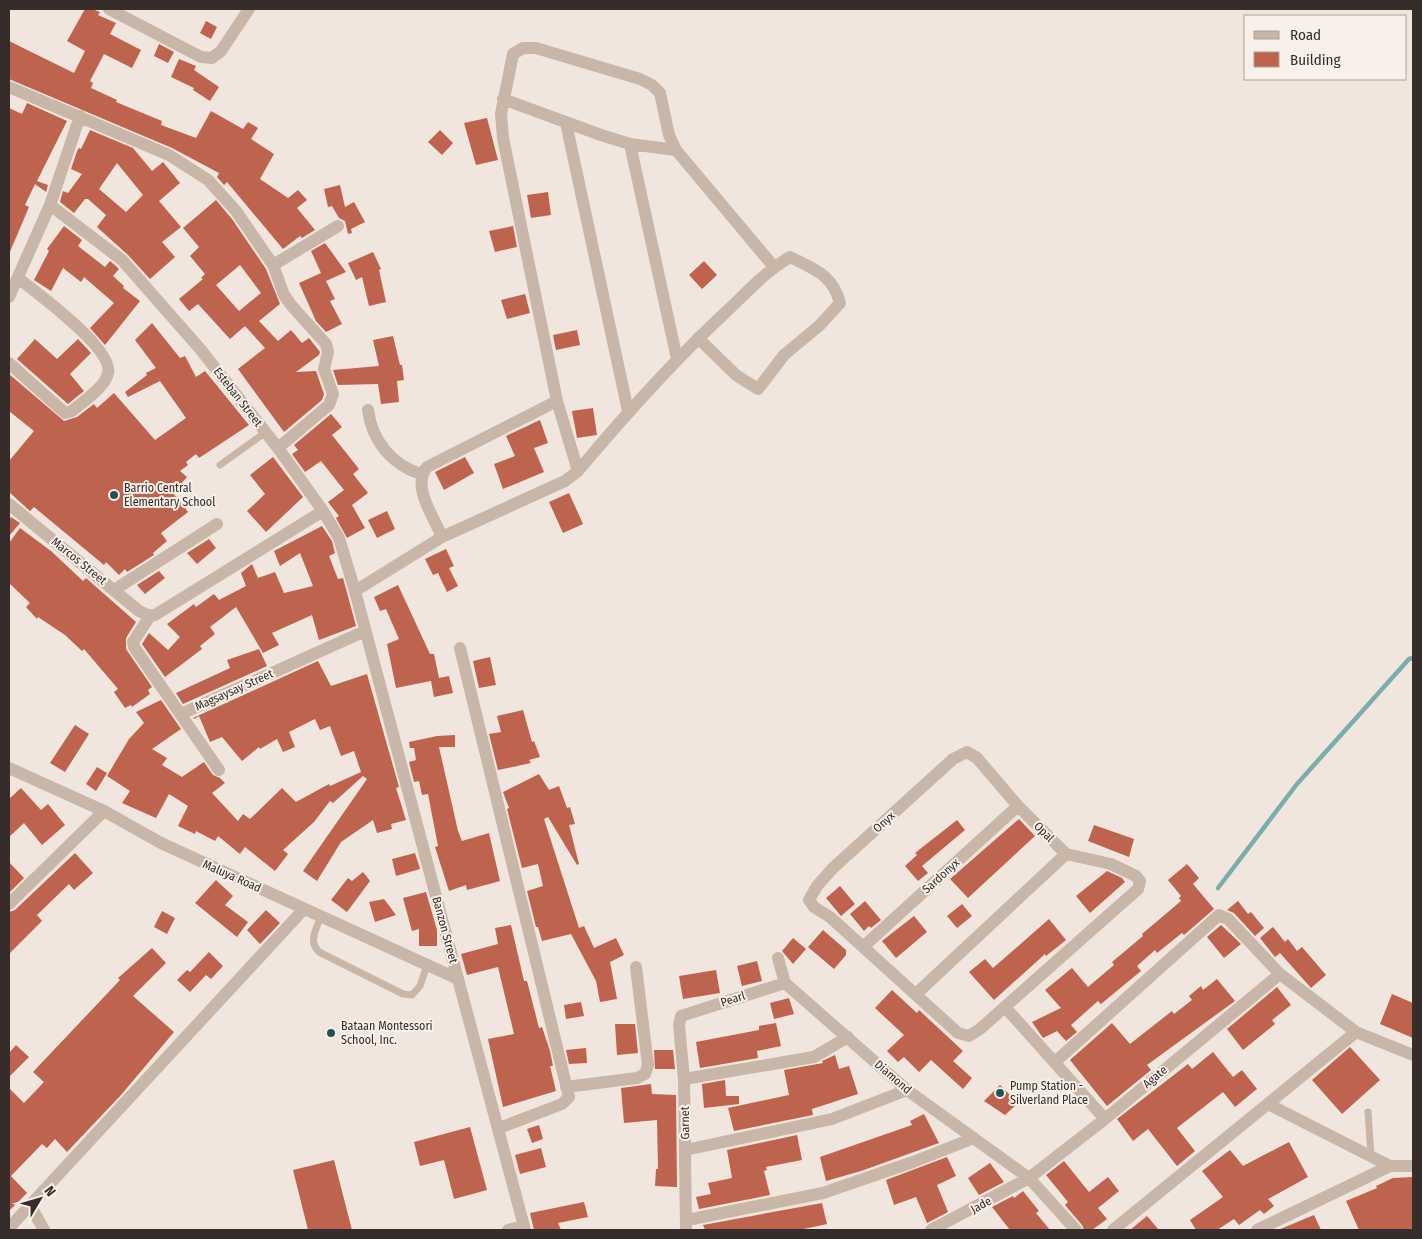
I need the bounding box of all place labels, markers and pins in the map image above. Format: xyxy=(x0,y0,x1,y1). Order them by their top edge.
place label: Barrio Central Elementary School xyxy=(124,481,215,509)
marker: Barrio Central Elementary School xyxy=(108,489,120,501)
place label: Bataan Montessori School, Inc. xyxy=(341,1019,433,1047)
marker: Bataan Montessori School, Inc. xyxy=(325,1027,337,1039)
place label: Pump Station - Silverland Place xyxy=(1010,1079,1088,1107)
marker: Pump Station - Silverland Place xyxy=(994,1087,1006,1099)

